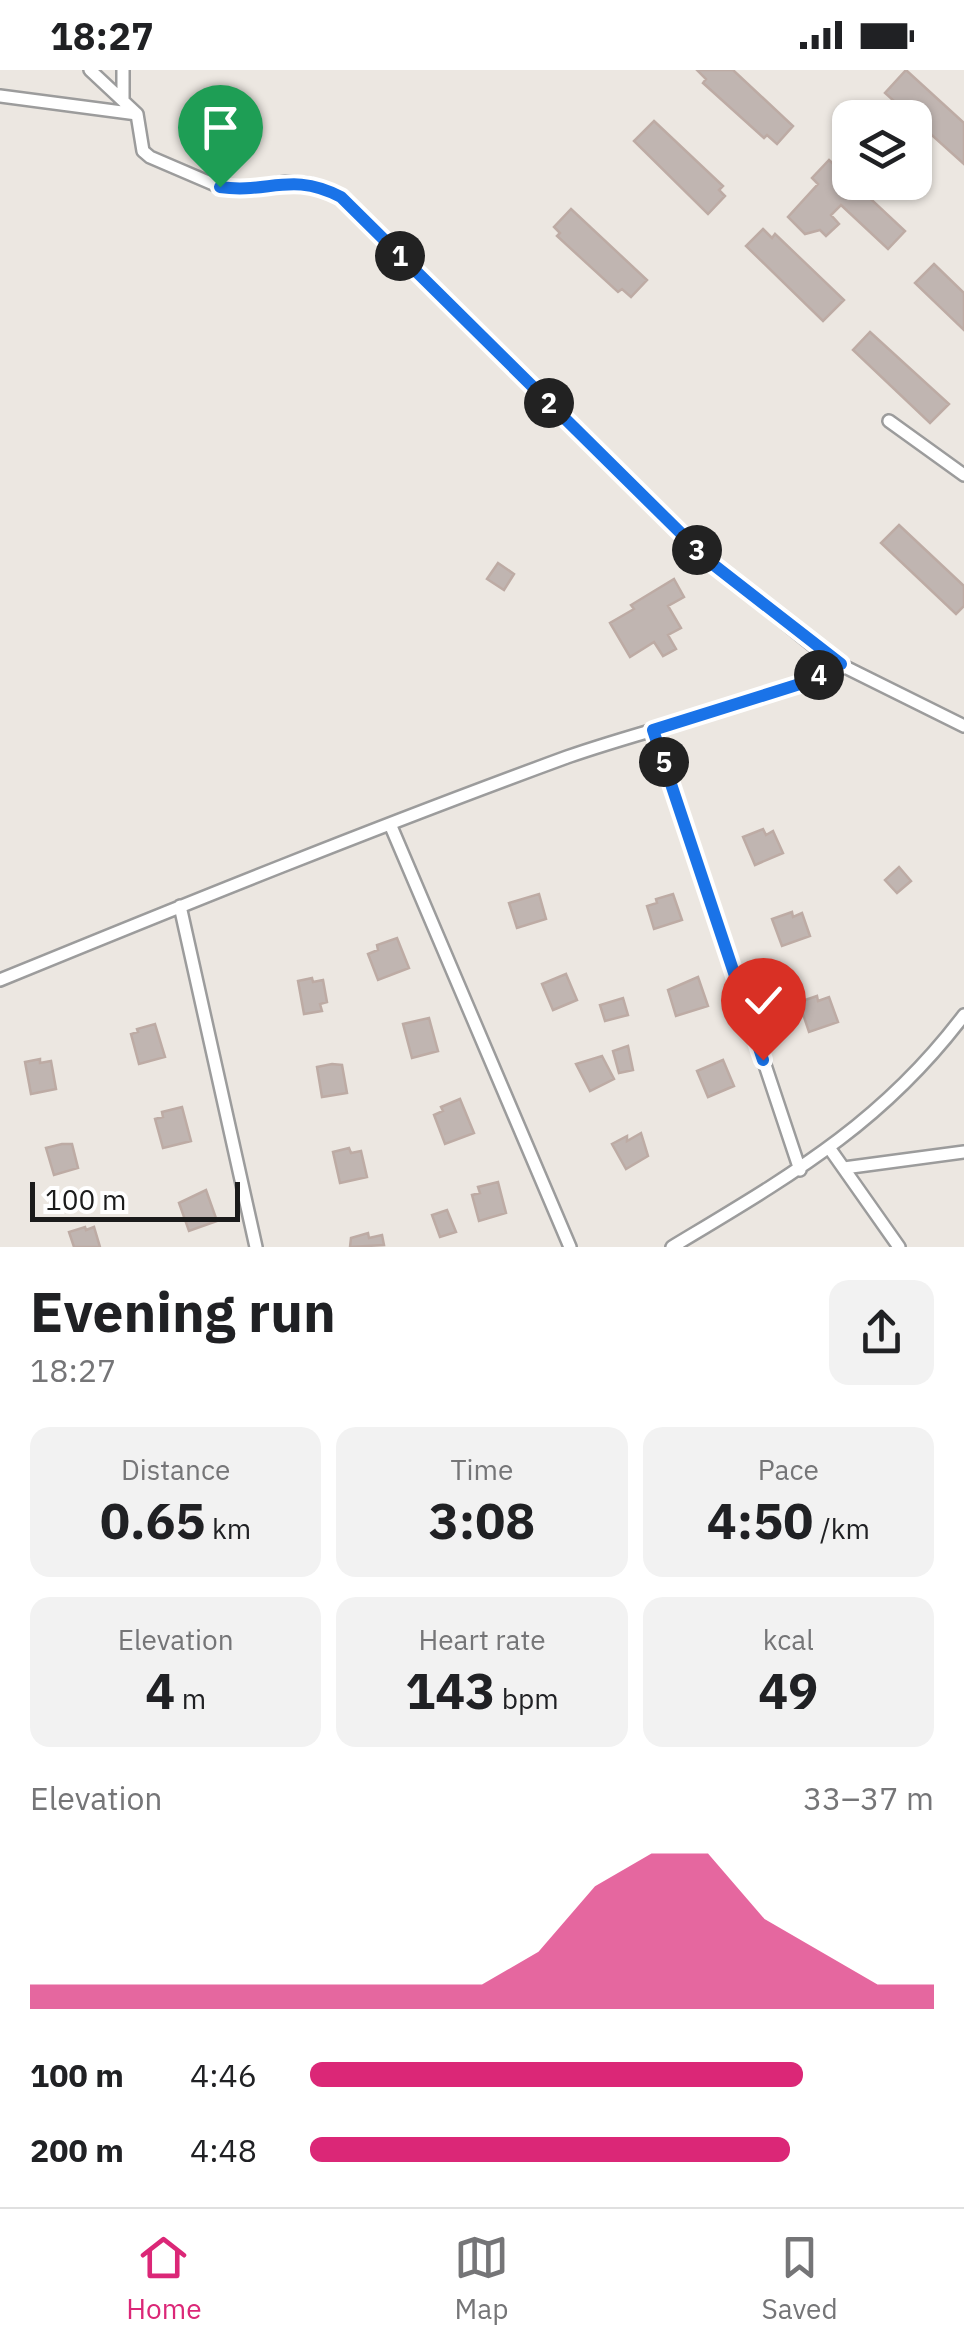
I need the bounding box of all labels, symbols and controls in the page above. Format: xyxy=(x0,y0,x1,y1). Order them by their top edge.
text: 18:27 xyxy=(50,11,154,60)
pin xyxy=(178,85,263,188)
icon: arrive xyxy=(193,100,248,155)
map controls xyxy=(832,100,932,200)
button: layers xyxy=(832,100,932,200)
pin: 1 xyxy=(375,231,425,281)
text: 1 xyxy=(392,237,408,274)
pin: 2 xyxy=(524,378,574,428)
text: 2 xyxy=(541,384,557,421)
pin: 3 xyxy=(672,525,722,575)
text: 3 xyxy=(689,531,705,568)
pin: 4 xyxy=(794,650,844,700)
text: 4 xyxy=(811,656,827,693)
pin: 5 xyxy=(639,737,689,787)
text: 5 xyxy=(656,743,672,780)
pin xyxy=(721,958,806,1061)
icon: check xyxy=(736,973,791,1028)
scale bar xyxy=(30,1177,240,1222)
text: 100 m xyxy=(45,1181,126,1218)
text: Evening run xyxy=(30,1276,336,1347)
button: share xyxy=(829,1280,934,1385)
text: 18:27 xyxy=(30,1349,116,1391)
text: Distance xyxy=(121,1451,230,1488)
text: Time xyxy=(451,1451,513,1488)
text: Pace xyxy=(758,1451,819,1488)
text: 0.65 xyxy=(100,1488,206,1553)
text: 3:08 xyxy=(429,1488,535,1553)
text: 4:50 xyxy=(707,1488,813,1553)
text: km xyxy=(206,1510,251,1547)
text: /km xyxy=(813,1510,870,1547)
text: Elevation xyxy=(118,1621,234,1658)
text: Heart rate xyxy=(418,1621,546,1658)
text: kcal xyxy=(763,1621,814,1658)
text: 4 xyxy=(145,1658,175,1723)
text: 143 xyxy=(405,1658,495,1723)
text: 49 xyxy=(758,1658,818,1723)
text: m xyxy=(175,1680,206,1717)
text: bpm xyxy=(495,1680,559,1717)
text: Elevation xyxy=(30,1777,163,1819)
text: 33–37 m xyxy=(803,1777,934,1819)
text: 100 m xyxy=(30,2054,124,2096)
text: 4:46 xyxy=(190,2054,257,2096)
text: 200 m xyxy=(30,2129,124,2171)
text: 4:48 xyxy=(190,2129,257,2171)
tab: Home xyxy=(126,2230,202,2327)
tab: Map xyxy=(454,2230,509,2327)
tab: Saved xyxy=(762,2230,838,2327)

